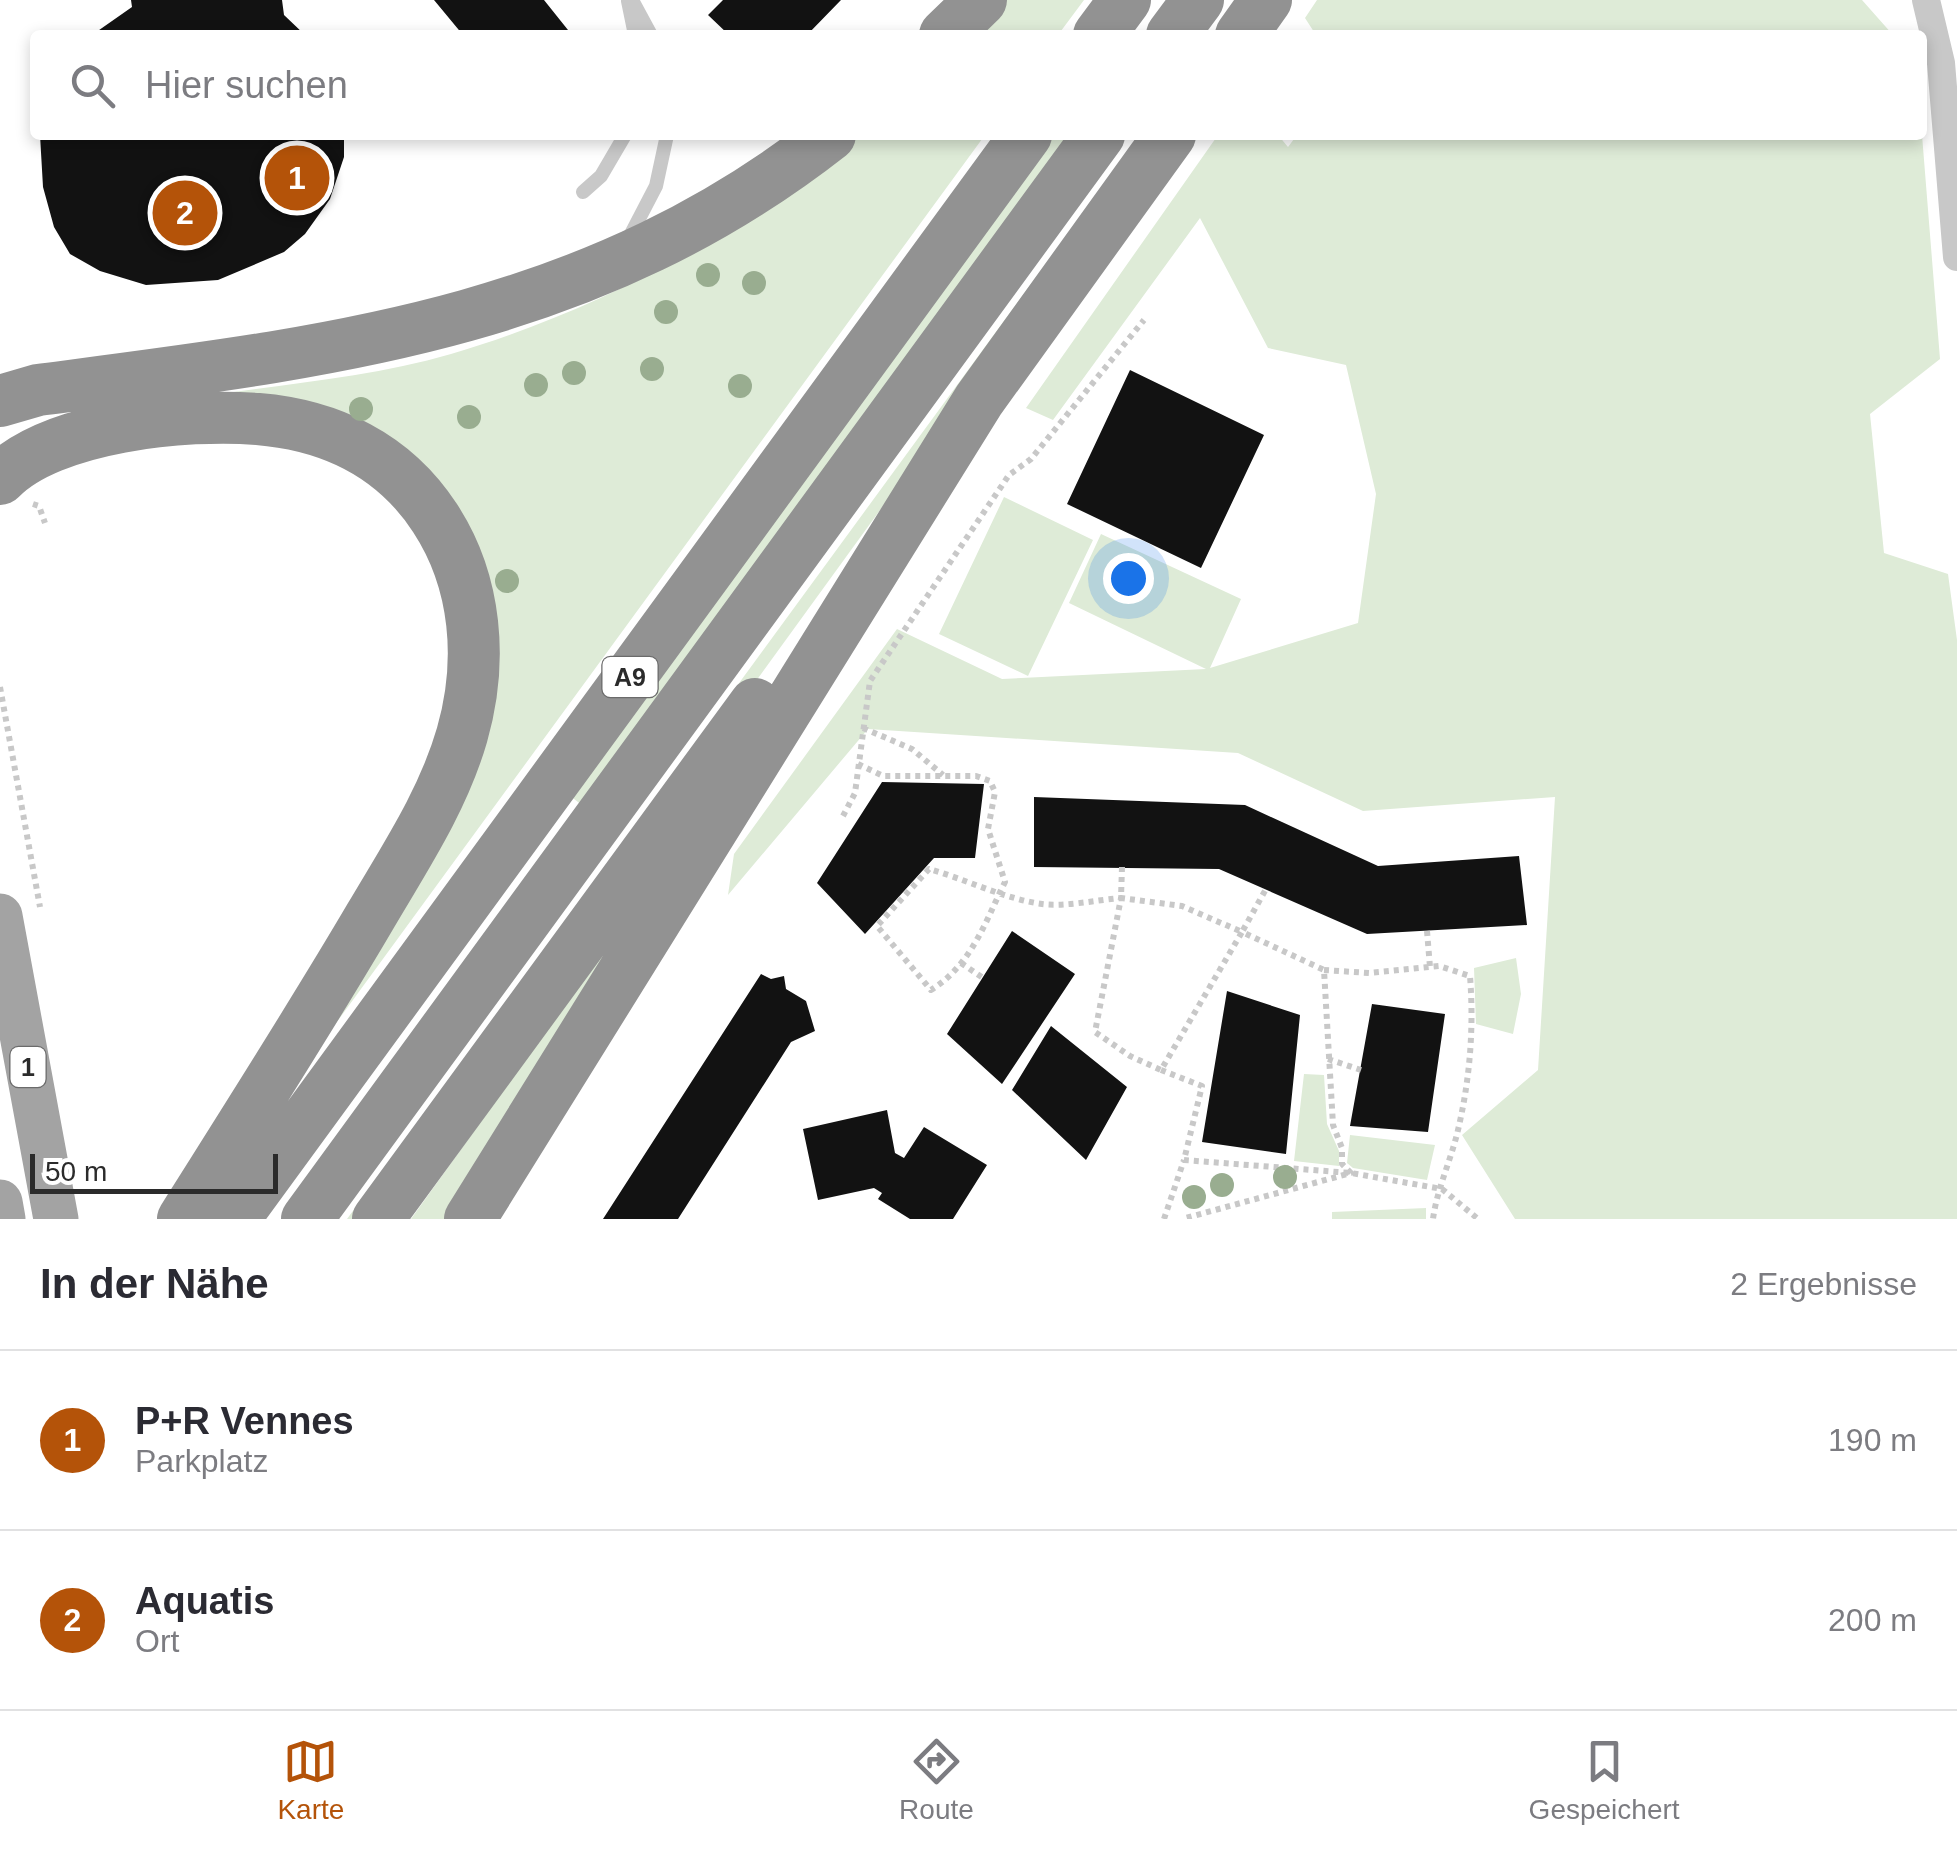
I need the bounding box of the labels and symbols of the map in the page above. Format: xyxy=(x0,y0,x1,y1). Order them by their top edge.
pin: 1 xyxy=(264,140,330,216)
pin: 2 xyxy=(152,176,218,250)
your location xyxy=(1103,553,1154,604)
road number: A9 xyxy=(602,657,658,697)
road number: 1 xyxy=(10,1047,46,1087)
scale bar xyxy=(30,1149,278,1194)

